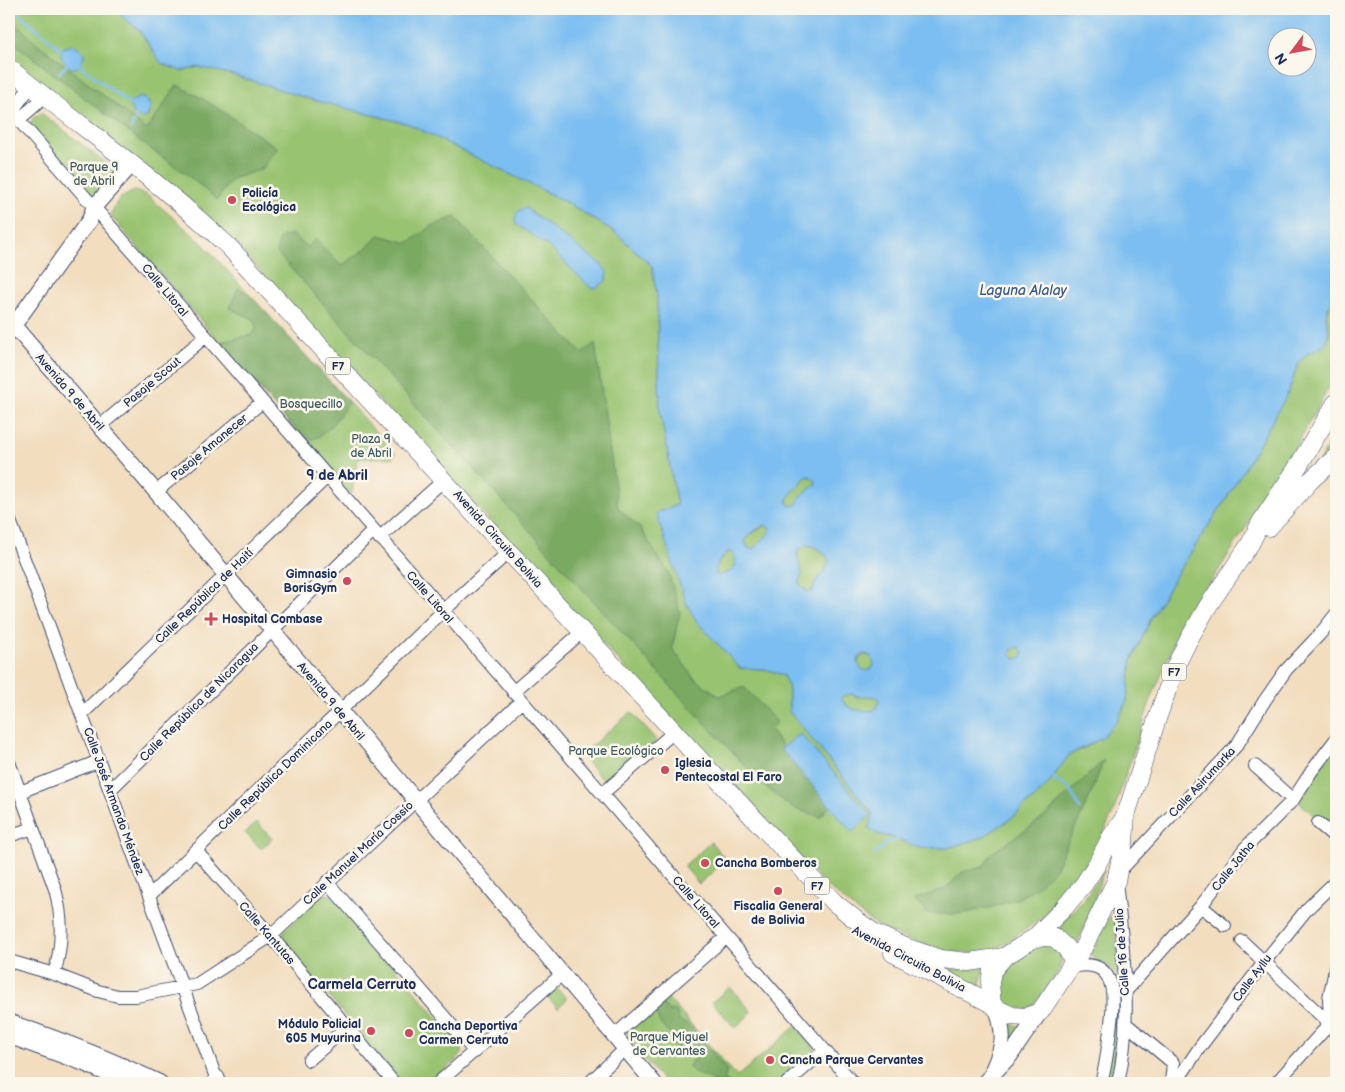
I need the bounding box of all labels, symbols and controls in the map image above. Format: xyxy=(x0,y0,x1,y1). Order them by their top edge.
north arrow xyxy=(1268,28,1318,78)
text: N xyxy=(1271,50,1291,68)
park label: Parque 9 de Abril xyxy=(70,160,119,189)
place label: Policía Ecológica xyxy=(242,186,296,215)
marker: Policía Ecológica xyxy=(226,194,238,206)
street label: Calle Litoral xyxy=(138,261,191,320)
water label: Laguna Alalay xyxy=(979,282,1068,299)
street label: Avenida 9 de Abril xyxy=(32,351,107,434)
street label: Pasaje Scout xyxy=(121,354,184,411)
road number: F7 xyxy=(326,358,350,374)
park label: Bosquecillo xyxy=(279,397,343,412)
street label: Pasaje Amanecer xyxy=(168,410,251,484)
park label: Plaza 9 de Abril xyxy=(350,432,392,461)
district label: 9 de Abril xyxy=(306,467,368,484)
street label: Avenida Circuito Bolivia xyxy=(450,487,546,591)
street label: Calle República de Haití xyxy=(152,545,257,647)
place label: Gimnasio BorisGym xyxy=(284,567,337,596)
street label: Calle Litoral xyxy=(403,568,456,627)
marker: Gimnasio BorisGym xyxy=(341,575,353,587)
marker: Hospital Combase xyxy=(204,612,218,626)
place label: Hospital Combase xyxy=(222,612,322,627)
street label: Calle República de Nicaragua xyxy=(137,640,262,765)
street label: Avenida 9 de Abril xyxy=(294,659,368,744)
road number: F7 xyxy=(1162,664,1186,680)
street label: Calle República Dominicana xyxy=(215,717,336,834)
street label: Calle José Armando Méndez xyxy=(80,725,147,877)
park label: Parque Ecológico xyxy=(568,744,664,759)
street label: Calle Asirumarka xyxy=(1166,744,1239,821)
place label: Iglesia Pentecostal El Faro xyxy=(675,756,782,785)
marker: Iglesia Pentecostal El Faro xyxy=(659,764,671,776)
street label: Calle Manuel María Cossío xyxy=(300,798,417,909)
street label: Calle Jatha xyxy=(1209,838,1258,894)
place label: Cancha Bomberos xyxy=(715,856,817,871)
marker: Cancha Bomberos xyxy=(699,857,711,869)
street label: Calle Litoral xyxy=(669,873,722,932)
road number: F7 xyxy=(804,878,830,894)
marker: Fiscalia General de Bolivia xyxy=(772,885,784,897)
street label: Calle Kantutas xyxy=(235,899,298,968)
place label: Fiscalia General de Bolivia xyxy=(734,899,822,928)
street label: Calle 16 de Julio xyxy=(1112,907,1133,996)
street label: Avenida Circuito Bolivia xyxy=(849,923,968,996)
street label: Calle Ayllu xyxy=(1230,952,1275,1005)
district label: Carmela Cerruto xyxy=(308,976,416,993)
place label: Módulo Policial 605 Muyurina xyxy=(278,1017,361,1046)
place label: Cancha Deportiva Carmen Cerruto xyxy=(419,1019,518,1048)
marker: Módulo Policial 605 Muyurina xyxy=(365,1025,377,1037)
marker: Cancha Deportiva Carmen Cerruto xyxy=(403,1027,415,1039)
park label: Parque Miguel de Cervantes xyxy=(630,1030,708,1059)
place label: Cancha Parque Cervantes xyxy=(780,1053,923,1068)
marker: Cancha Parque Cervantes xyxy=(764,1054,776,1066)

